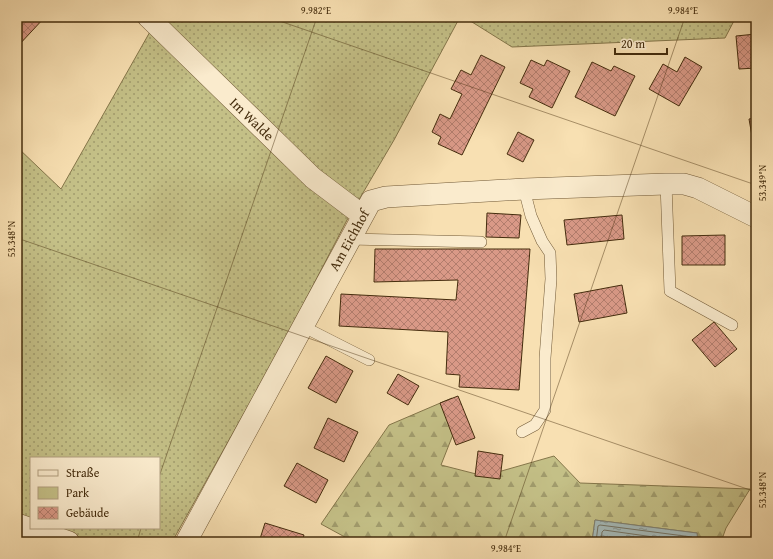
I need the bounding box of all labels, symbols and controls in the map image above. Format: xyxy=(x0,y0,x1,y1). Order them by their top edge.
text: 9.982°E xyxy=(301,3,331,18)
text: 9.984°E xyxy=(668,3,698,18)
scale bar xyxy=(615,30,667,56)
text: 20 m xyxy=(621,35,645,52)
street label: Im Walde xyxy=(225,93,279,146)
text: 53.349°N xyxy=(755,164,770,201)
street label: Am Eichhof xyxy=(324,204,375,274)
text: 53.348°N xyxy=(4,220,19,257)
legend xyxy=(30,457,160,529)
text: Straße xyxy=(66,464,100,481)
text: 53.348°N xyxy=(755,471,770,508)
text: Park xyxy=(66,484,90,501)
text: Gebäude xyxy=(66,504,109,521)
text: 9.984°E xyxy=(491,541,521,556)

